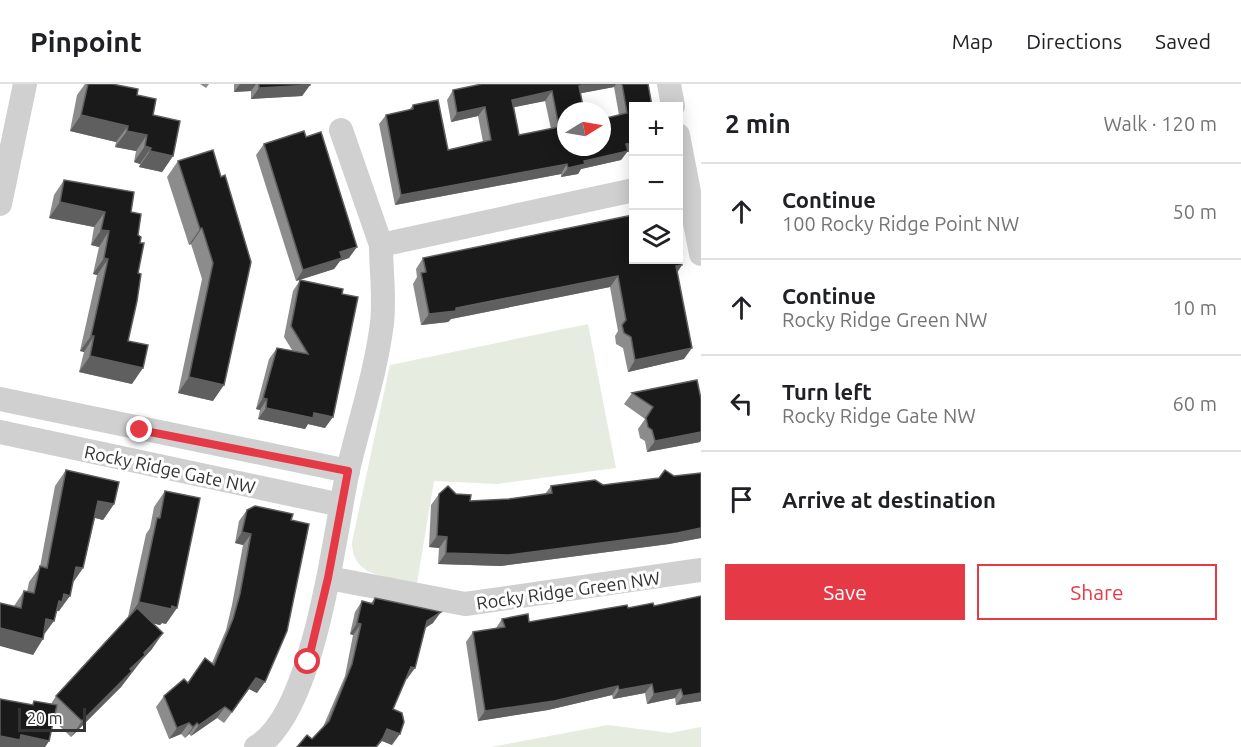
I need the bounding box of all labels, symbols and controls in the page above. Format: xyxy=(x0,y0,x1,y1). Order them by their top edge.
text: Pinpoint xyxy=(30,26,142,57)
text: Map xyxy=(952,29,993,53)
text: Directions xyxy=(1026,29,1122,53)
text: Saved xyxy=(1155,29,1211,53)
north arrow xyxy=(557,102,611,156)
map controls xyxy=(629,102,683,264)
button: + xyxy=(629,102,683,156)
text: 2 min xyxy=(725,109,791,138)
text: Walk · 120 m xyxy=(1104,112,1217,135)
button: − xyxy=(629,156,683,210)
text: Continue xyxy=(782,187,876,212)
icon: ahead xyxy=(725,195,758,228)
text: 50 m xyxy=(1173,200,1217,223)
button: layers xyxy=(629,210,683,264)
text: 100 Rocky Ridge Point NW xyxy=(782,212,1019,235)
text: Continue xyxy=(782,283,876,308)
icon: ahead xyxy=(725,291,758,324)
text: 10 m xyxy=(1173,296,1217,319)
text: Rocky Ridge Green NW xyxy=(782,308,988,331)
text: Turn left xyxy=(782,379,872,404)
icon: left xyxy=(725,387,758,420)
text: 60 m xyxy=(1173,392,1217,415)
text: Rocky Ridge Gate NW xyxy=(782,404,976,427)
route end xyxy=(126,416,152,442)
street label: Rocky Ridge Gate NW xyxy=(83,441,258,497)
icon: arrive xyxy=(725,483,758,516)
text: Arrive at destination xyxy=(782,487,996,512)
button: Save xyxy=(725,564,965,620)
button: Share xyxy=(977,564,1217,620)
street label: Rocky Ridge Green NW xyxy=(475,567,661,613)
route start xyxy=(294,648,320,674)
scale bar xyxy=(18,705,86,732)
text: 20 m xyxy=(27,709,63,727)

